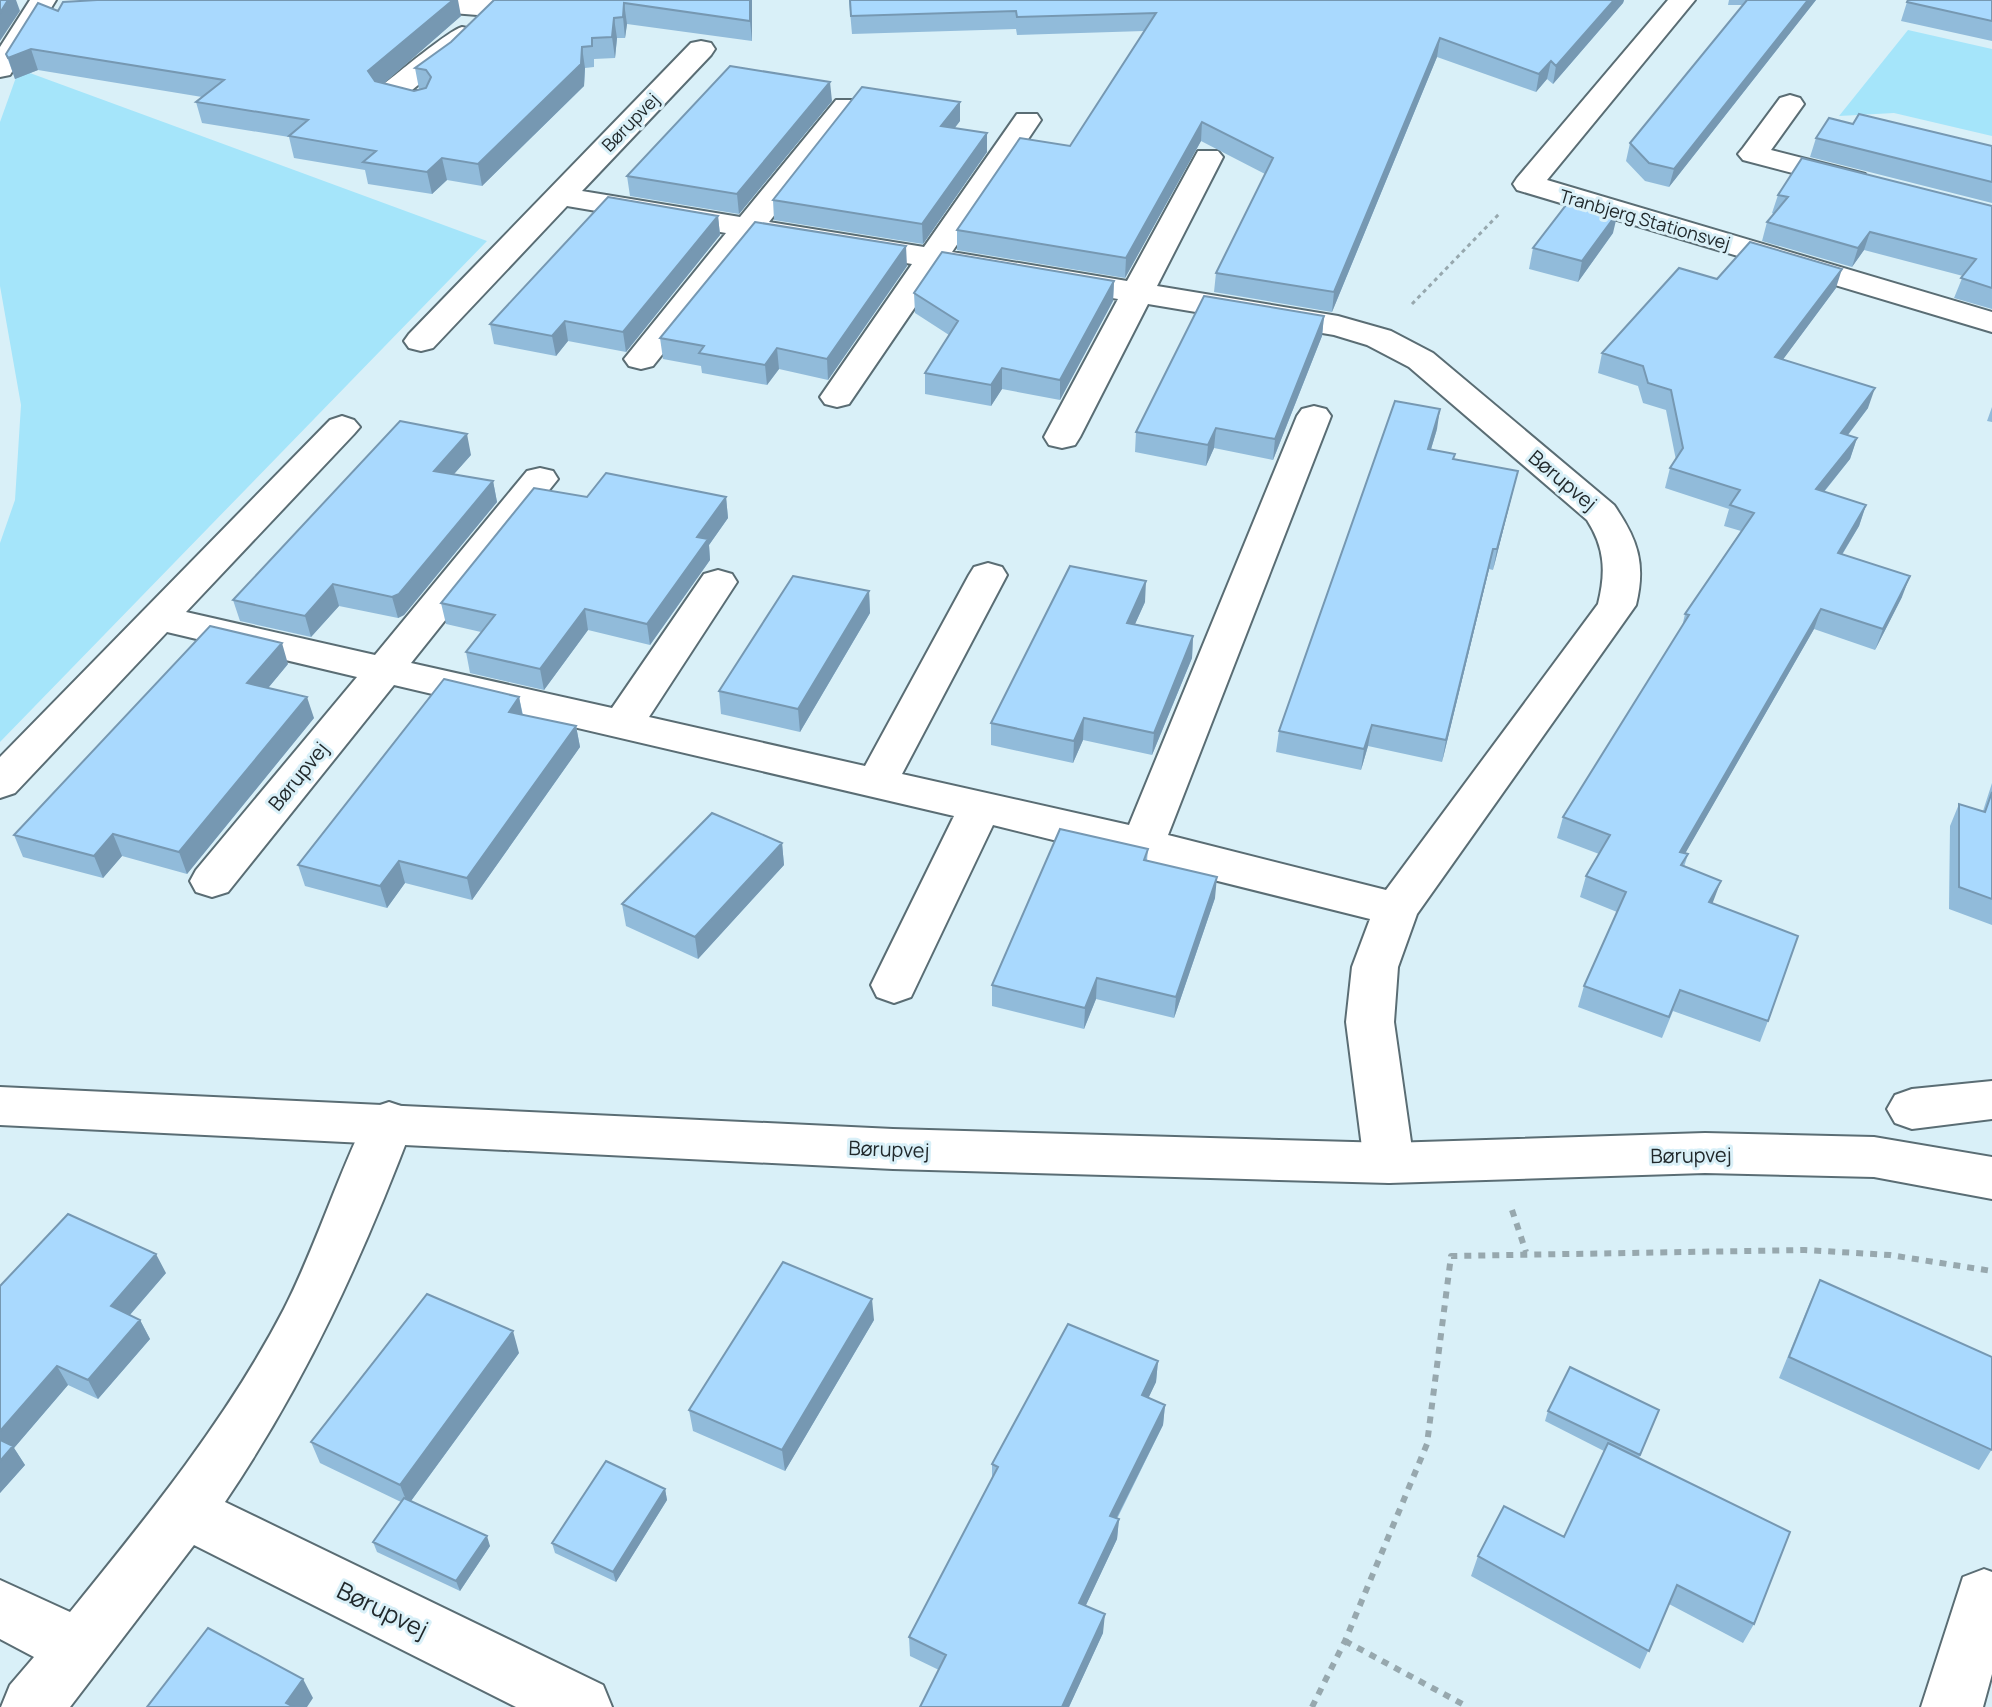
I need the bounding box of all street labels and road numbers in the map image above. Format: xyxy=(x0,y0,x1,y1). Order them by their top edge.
street label: Børupvej xyxy=(596,87,664,157)
street label: Tranbjerg Stationsvej xyxy=(1557,183,1733,255)
street label: Børupvej xyxy=(1523,444,1603,516)
street label: Børupvej xyxy=(262,736,334,816)
street label: Børupvej xyxy=(848,1134,930,1164)
street label: Børupvej xyxy=(1650,1141,1732,1169)
street label: Børupvej xyxy=(332,1573,434,1645)

